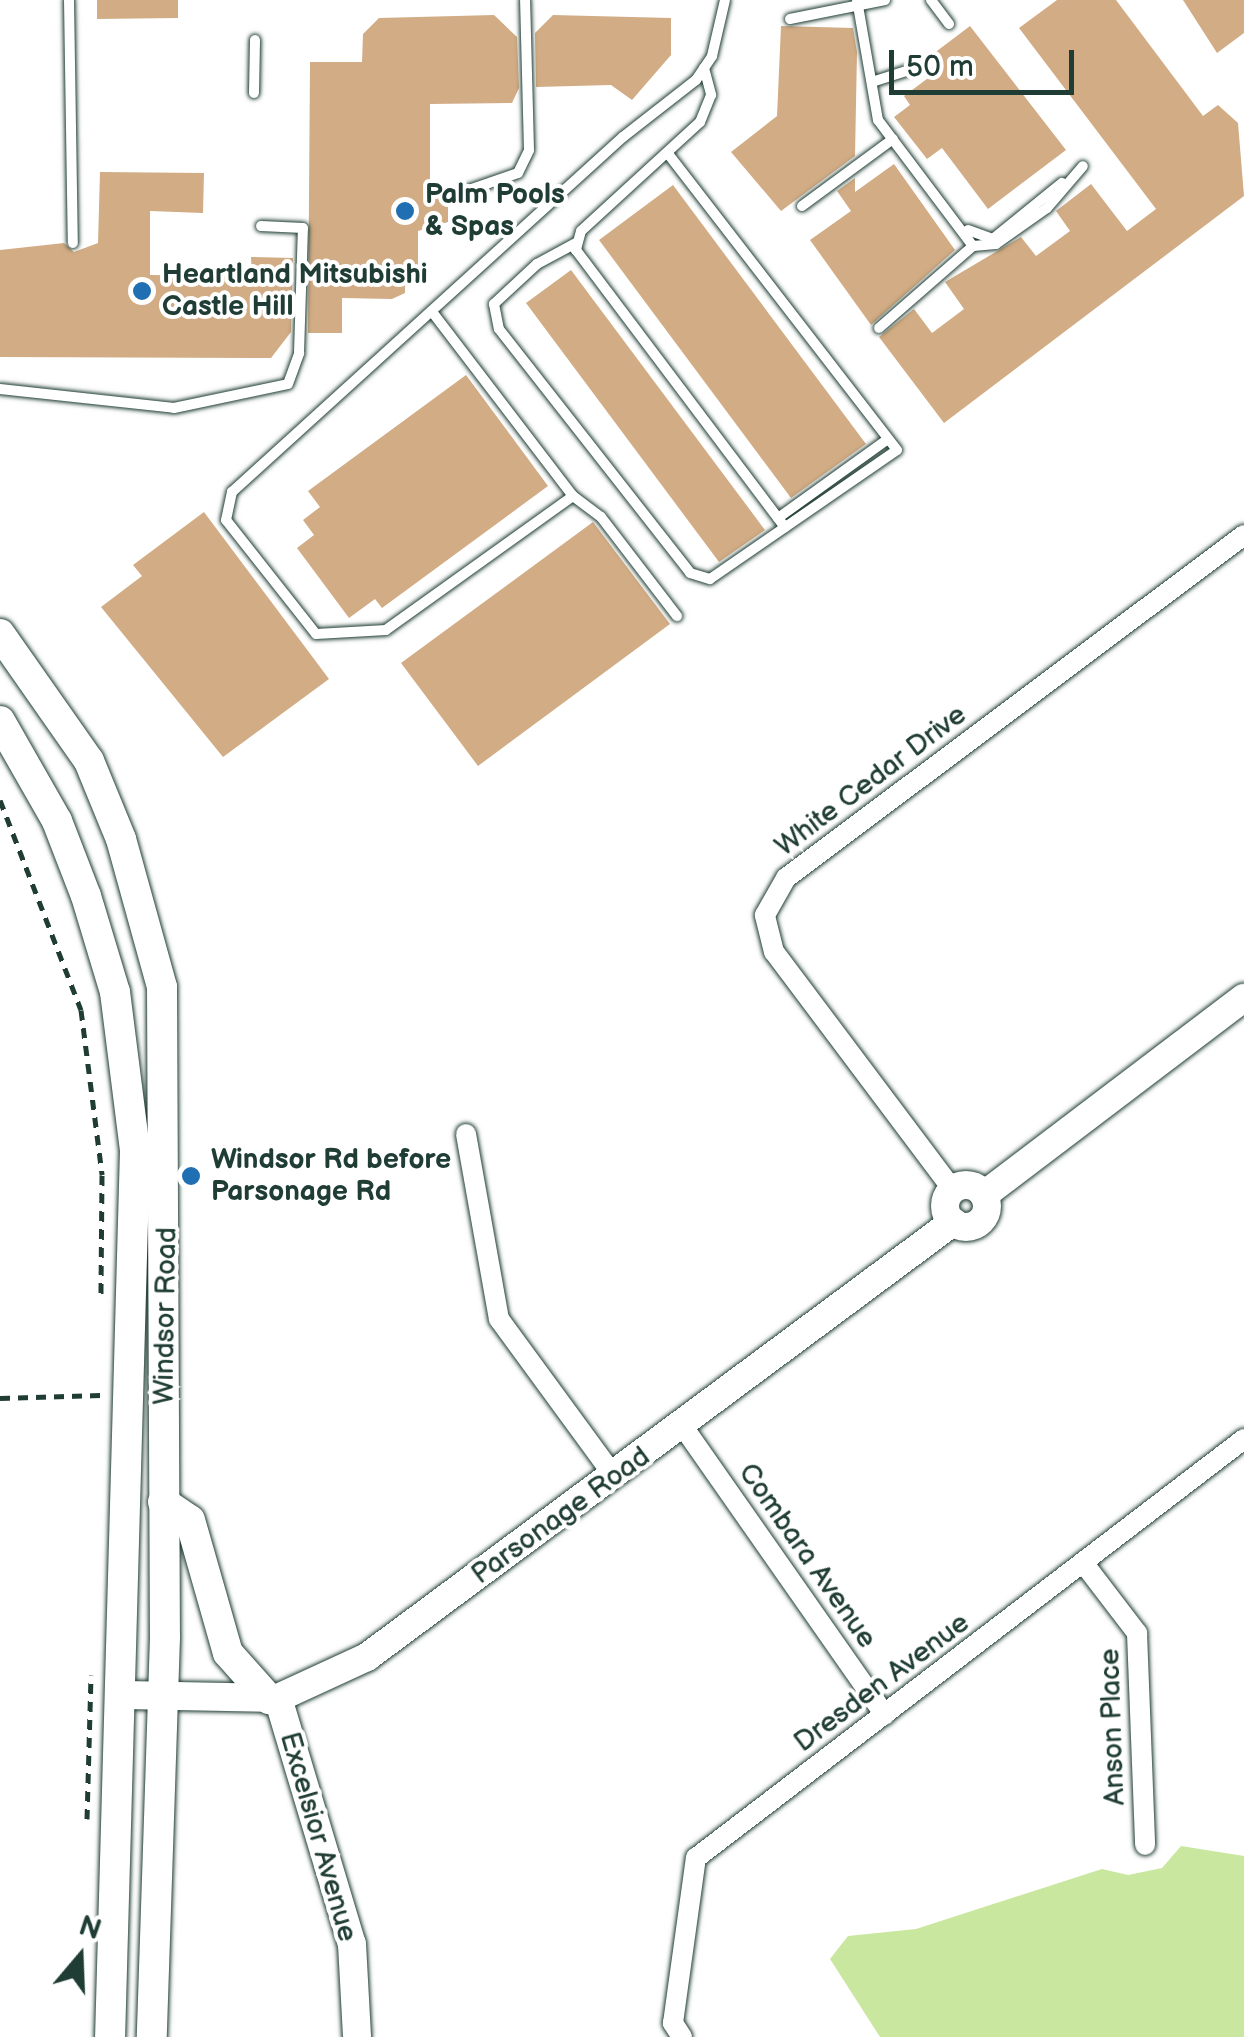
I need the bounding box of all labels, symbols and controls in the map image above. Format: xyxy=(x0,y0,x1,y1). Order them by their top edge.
scale bar xyxy=(894,30,1079,92)
text: 50 m xyxy=(906,49,974,85)
place label: Palm Pools & Spas xyxy=(425,178,565,244)
marker: Palm Pools & Spas xyxy=(394,200,416,222)
place label: Heartland Mitsubishi Castle Hill xyxy=(162,258,428,324)
marker: Heartland Mitsubishi Castle Hill xyxy=(131,280,153,302)
street label: White Cedar Drive xyxy=(769,698,973,864)
place label: Windsor Rd before Parsonage Rd xyxy=(211,1143,451,1209)
marker: Windsor Rd before Parsonage Rd xyxy=(180,1165,202,1187)
street label: Windsor Road xyxy=(148,1227,184,1405)
street label: Parsonage Road xyxy=(465,1440,657,1592)
street label: Combara Avenue xyxy=(731,1457,883,1655)
street label: Dresden Avenue xyxy=(788,1606,976,1760)
street label: Anson Place xyxy=(1093,1648,1133,1806)
street label: Excelsior Avenue xyxy=(272,1728,364,1946)
north arrow xyxy=(30,1907,130,2007)
text: N xyxy=(75,1909,105,1947)

